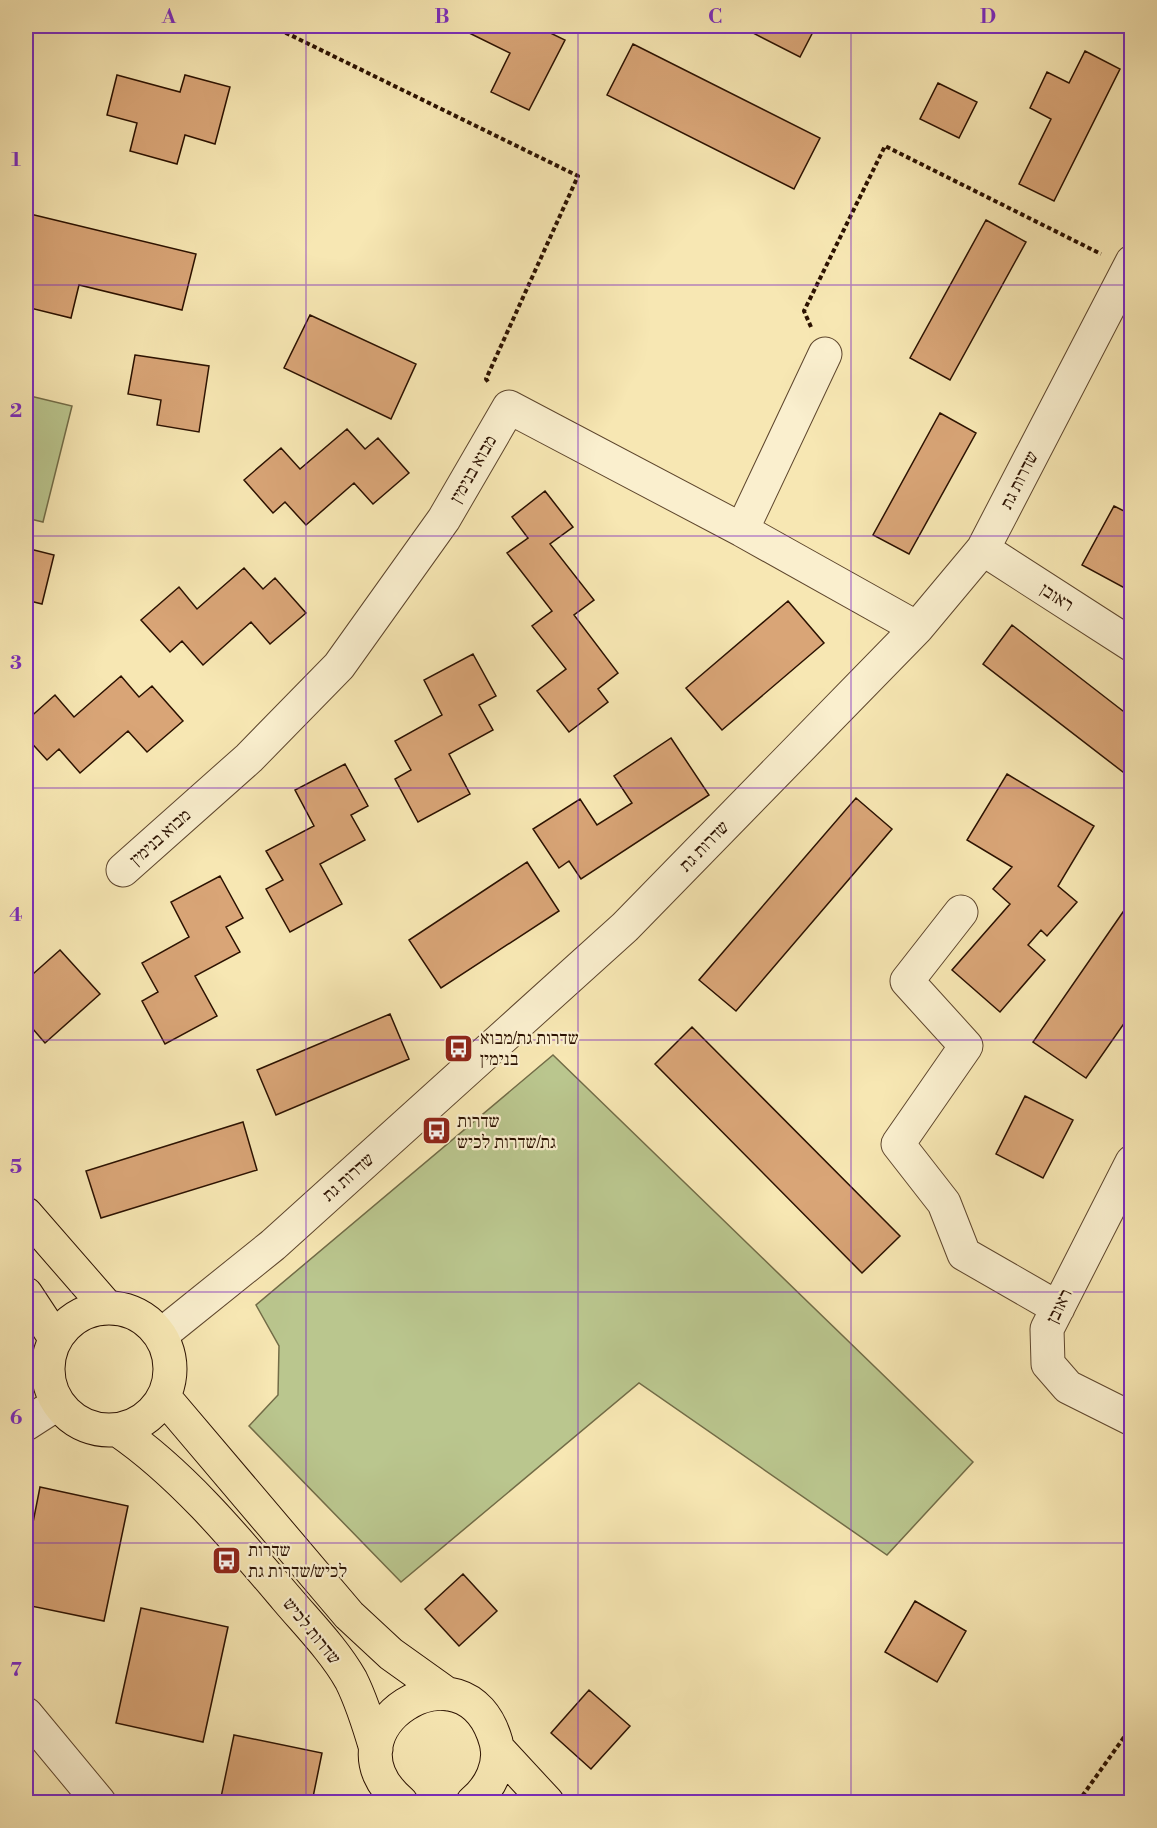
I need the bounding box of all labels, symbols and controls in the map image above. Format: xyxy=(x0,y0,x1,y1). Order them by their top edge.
text: A xyxy=(161,5,177,30)
text: B xyxy=(434,5,450,30)
text: C xyxy=(708,5,722,30)
text: D xyxy=(980,5,996,30)
text: 1 xyxy=(11,148,21,173)
text: 2 xyxy=(10,399,22,424)
street label: מבוא בנימין xyxy=(445,431,502,507)
street label: שדרות גת xyxy=(995,447,1044,513)
street label: ראובן xyxy=(1035,578,1078,617)
text: 3 xyxy=(10,651,22,676)
street label: מבוא בנימין xyxy=(125,804,196,871)
street label: שדרות גת xyxy=(674,816,734,877)
text: 4 xyxy=(9,903,23,928)
place label: שדרות גת/מבוא בנימין xyxy=(480,1027,579,1071)
bus stop icon: שדרות גת/מבוא בנימין xyxy=(443,1032,475,1064)
place label: שדרות גת/שדרות לכיש xyxy=(457,1110,556,1154)
bus stop icon: שדרות גת/שדרות לכיש xyxy=(420,1115,452,1147)
street label: שדרות גת xyxy=(317,1148,379,1207)
text: 5 xyxy=(10,1155,22,1180)
street label: ראובן xyxy=(1041,1285,1078,1327)
text: 6 xyxy=(10,1406,23,1431)
place label: שדרות לכיש/שדרות גת xyxy=(248,1539,347,1583)
bus stop icon: שדרות לכיש/שדרות גת xyxy=(211,1544,243,1576)
street label: שדרות לכיש xyxy=(278,1593,346,1669)
text: 7 xyxy=(10,1658,22,1683)

